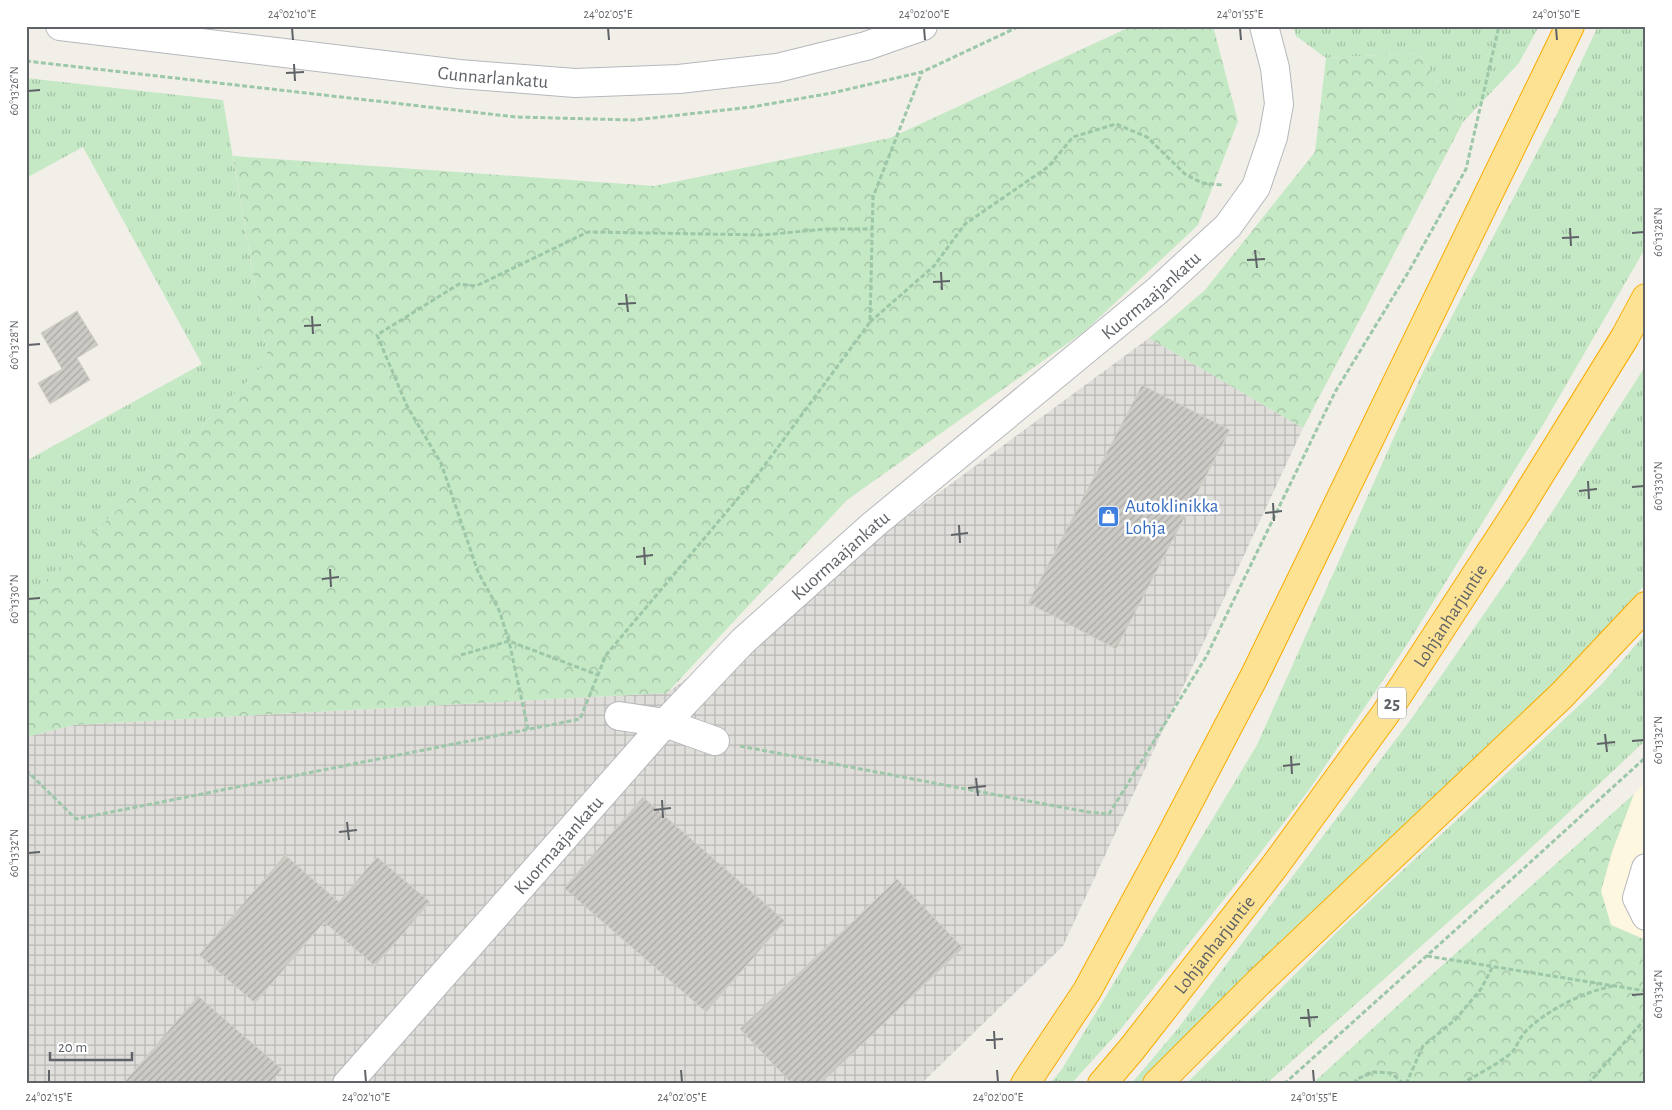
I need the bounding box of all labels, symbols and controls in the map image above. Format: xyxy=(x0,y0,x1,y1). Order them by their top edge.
text: 24°02'10"E xyxy=(268,8,316,20)
text: 24°02'05"E xyxy=(583,8,633,20)
text: 24°02'00"E xyxy=(899,8,949,20)
text: 24°01'55"E xyxy=(1217,8,1263,20)
text: 24°01'50"E xyxy=(1532,8,1580,20)
street label: Gunnarlankatu xyxy=(437,64,549,92)
text: 60°13'26"N xyxy=(8,66,20,116)
text: 60°13'28"N xyxy=(1652,207,1664,257)
street label: Kuormaajankatu xyxy=(1098,248,1205,344)
text: 60°13'28"N xyxy=(8,320,20,370)
text: 60°13'30"N xyxy=(1652,461,1664,511)
place label: Autoklinikka Lohja xyxy=(1125,497,1219,538)
shop icon: Autoklinikka Lohja xyxy=(1097,504,1121,528)
street label: Kuormaajankatu xyxy=(788,507,894,604)
street label: Lohjanharjuntie xyxy=(1411,561,1491,671)
text: 60°13'30"N xyxy=(8,574,20,624)
road number: 25 xyxy=(1378,688,1406,718)
text: 60°13'32"N xyxy=(1652,716,1664,764)
street label: Kuormaajankatu xyxy=(511,793,607,898)
text: 60°13'32"N xyxy=(8,829,20,877)
street label: Lohjanharjuntie xyxy=(1171,892,1259,998)
text: 60°13'34"N xyxy=(1652,970,1664,1018)
scale bar xyxy=(50,1030,132,1062)
text: 20 m xyxy=(58,1040,87,1055)
text: 24°02'15"E xyxy=(26,1091,73,1103)
text: 24°02'10"E xyxy=(342,1091,390,1103)
text: 24°02'05"E xyxy=(657,1091,707,1103)
text: 24°02'00"E xyxy=(973,1091,1023,1103)
text: 24°01'55"E xyxy=(1291,1091,1337,1103)

